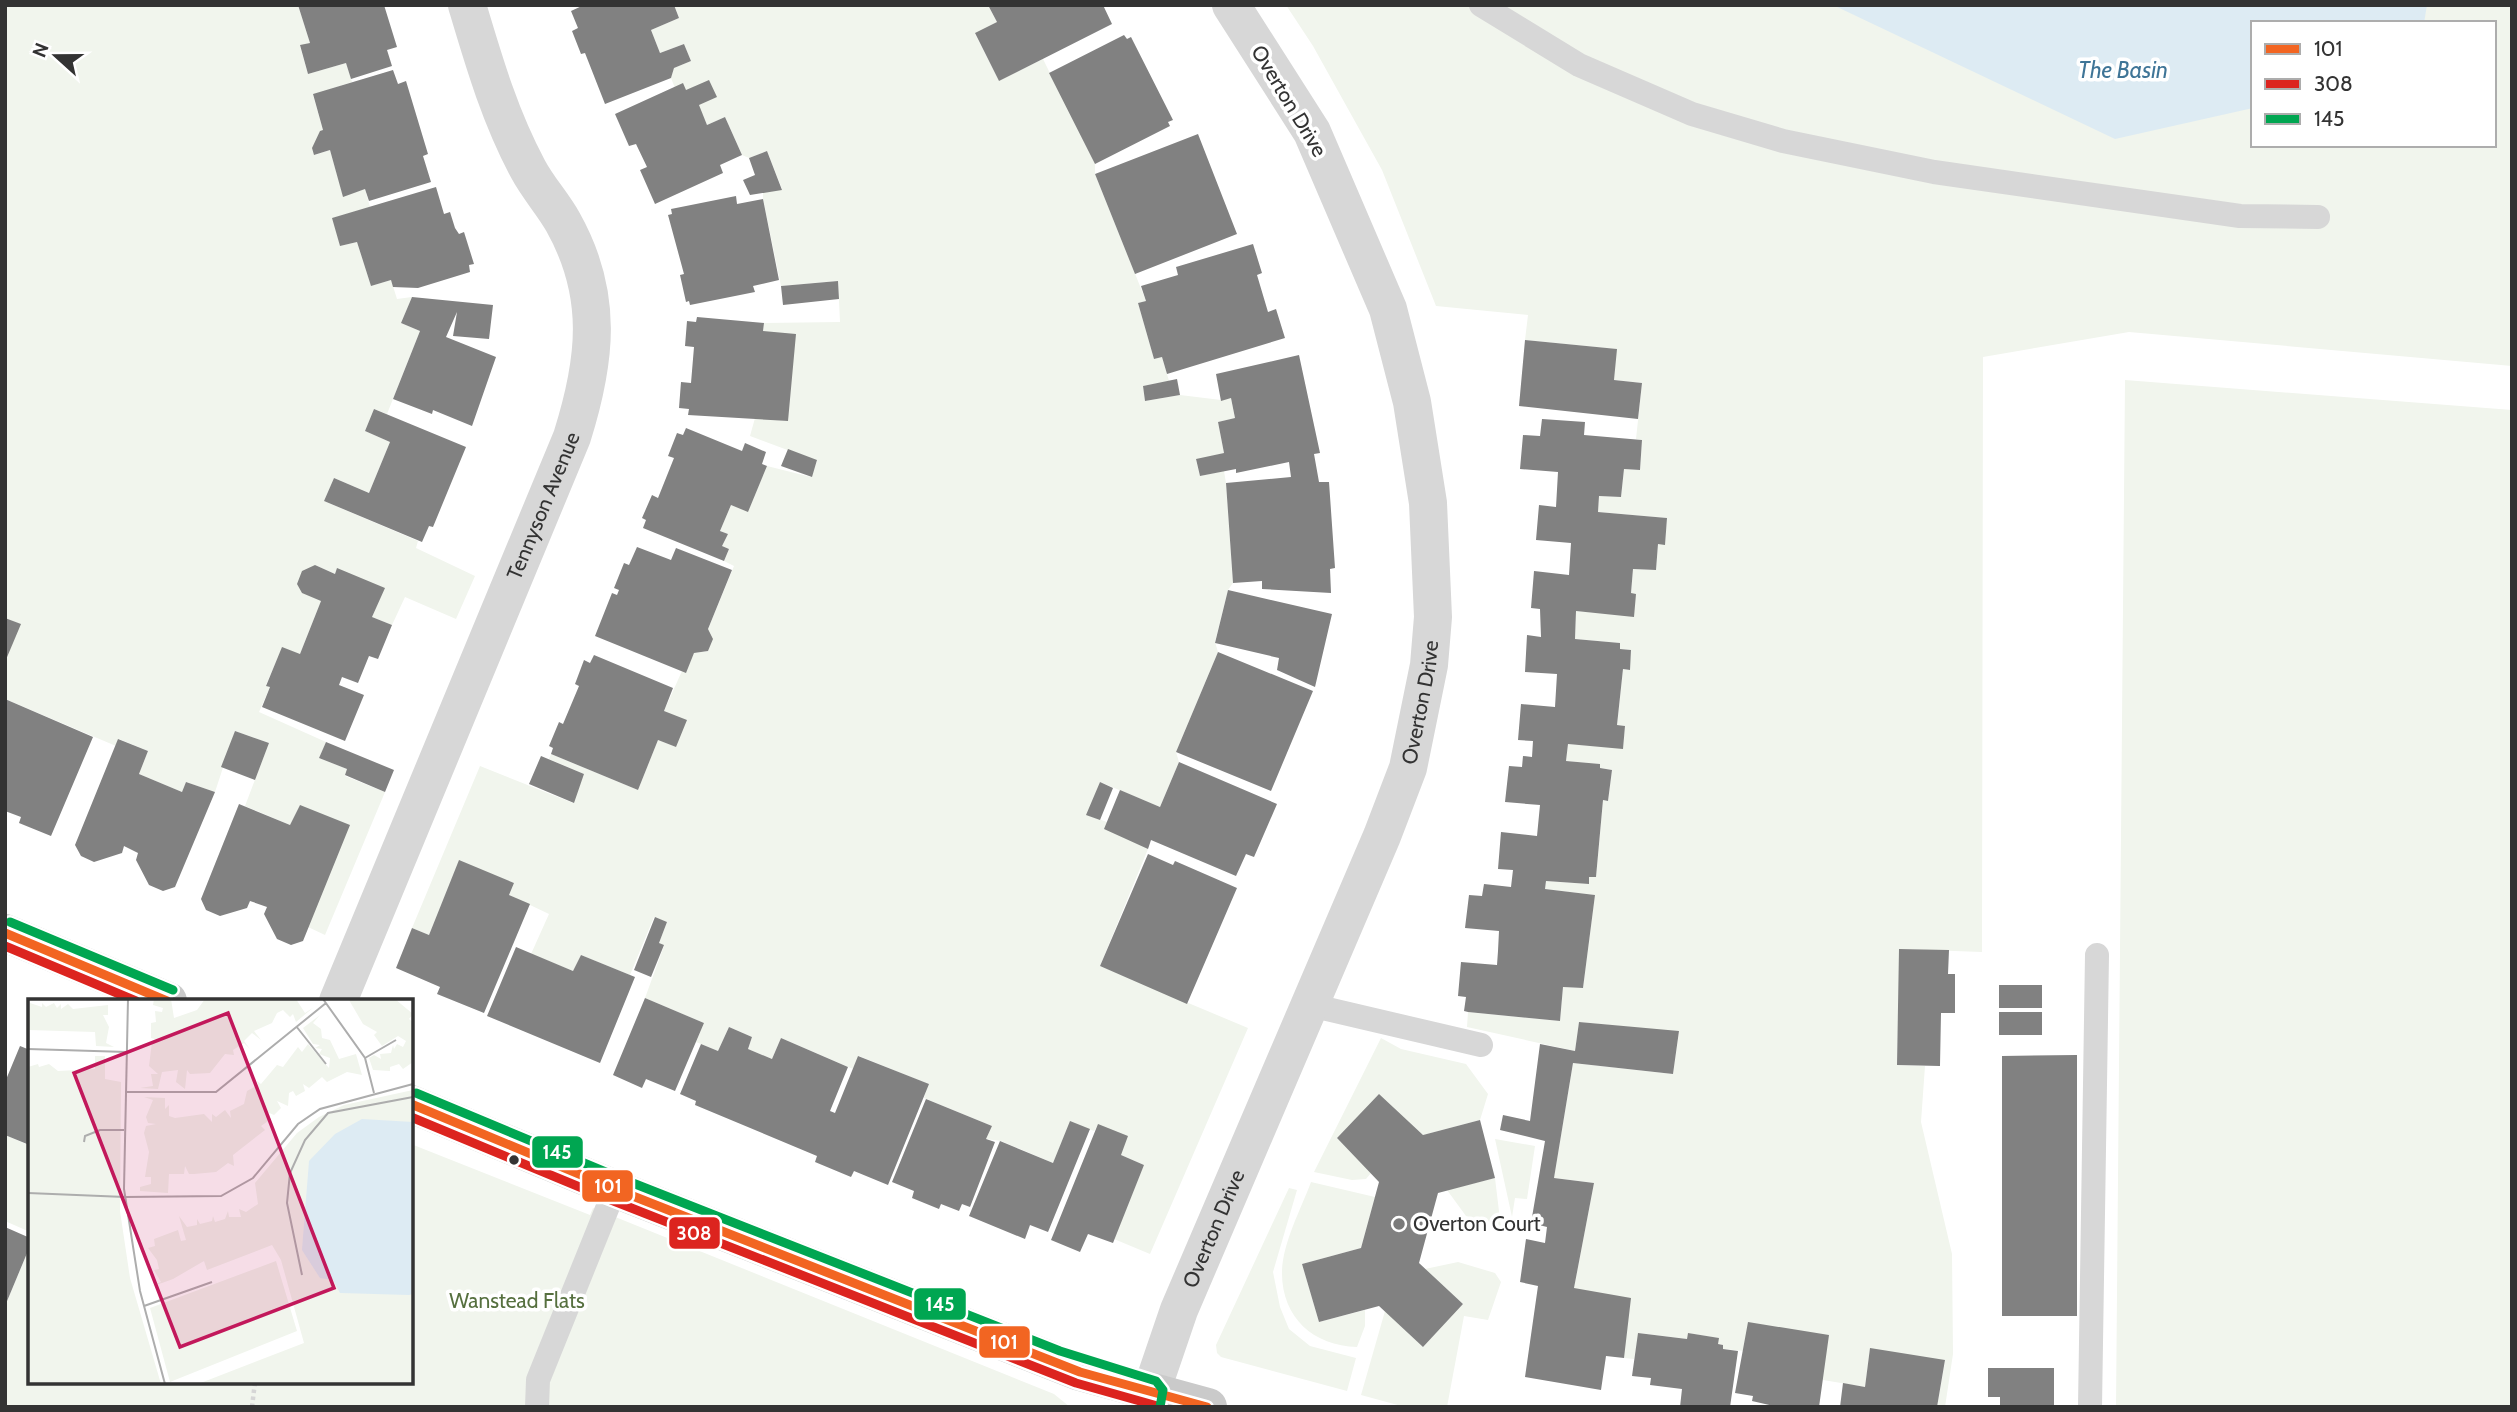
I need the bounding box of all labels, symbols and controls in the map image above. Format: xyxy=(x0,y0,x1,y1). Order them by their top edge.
north arrow xyxy=(21,21,91,91)
legend xyxy=(2251,21,2496,147)
text: 101 xyxy=(2314,36,2342,61)
text: N xyxy=(27,40,54,60)
street label: Overton Drive xyxy=(1246,40,1333,161)
water label: The Basin xyxy=(2078,56,2168,84)
text: 308 xyxy=(2314,71,2353,96)
text: 145 xyxy=(2314,106,2344,131)
street label: Tennyson Avenue xyxy=(501,428,585,583)
street label: Overton Drive xyxy=(1396,639,1443,767)
inset map xyxy=(28,999,413,1384)
line badge: 145 xyxy=(531,1135,584,1169)
text: 145 xyxy=(542,1141,572,1164)
unlabelled marker xyxy=(507,1153,521,1167)
street label: Overton Drive xyxy=(1177,1166,1250,1291)
line badge: 101 xyxy=(581,1169,634,1203)
text: 101 xyxy=(594,1175,622,1198)
place label: Overton Court xyxy=(1413,1211,1541,1236)
line badge: 308 xyxy=(668,1216,721,1250)
marker: Overton Court xyxy=(1391,1216,1407,1232)
text: 308 xyxy=(676,1222,712,1245)
line badge: 145 xyxy=(913,1287,967,1321)
park label: Wanstead Flats xyxy=(449,1288,585,1313)
text: 145 xyxy=(925,1293,955,1316)
line badge: 101 xyxy=(978,1325,1031,1359)
text: 101 xyxy=(990,1331,1018,1354)

